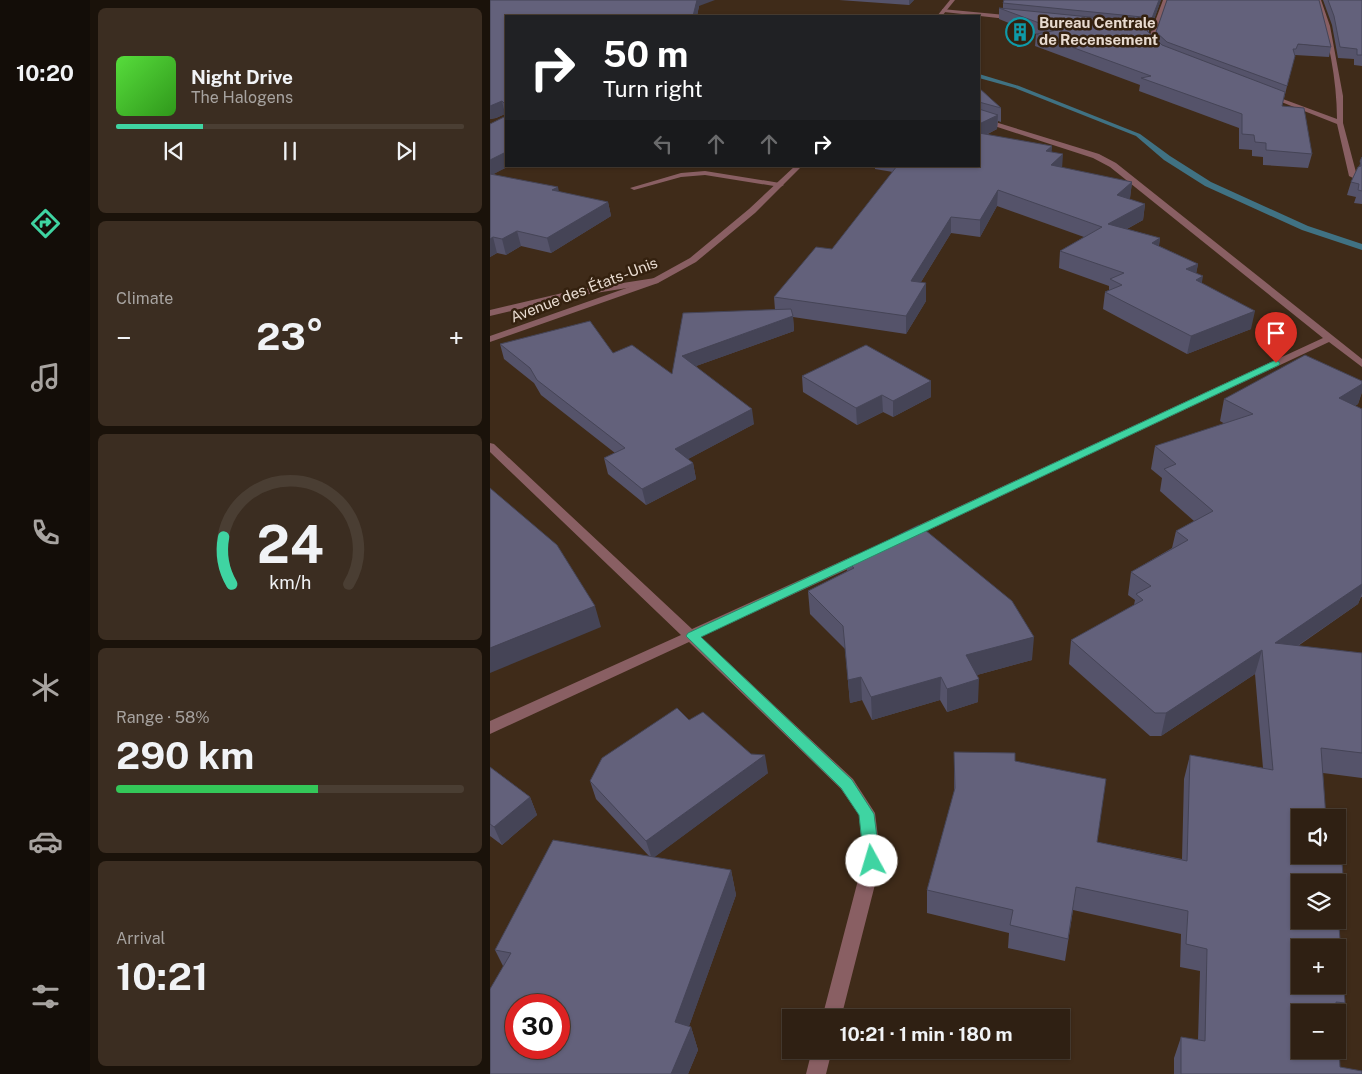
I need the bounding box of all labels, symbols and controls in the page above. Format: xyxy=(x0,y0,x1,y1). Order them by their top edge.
place label: Bureau Centrale de Recensement xyxy=(1039,14,1158,48)
building icon: Bureau Centrale de Recensement xyxy=(1005,17,1035,47)
text: 50 m xyxy=(603,34,688,75)
icon: right xyxy=(520,35,585,100)
text: 10:20 xyxy=(16,60,74,86)
text: Night Drive xyxy=(191,66,293,88)
text: Turn right xyxy=(603,76,703,102)
text: The Halogens xyxy=(191,88,293,107)
icon: left xyxy=(649,130,677,158)
icon: ahead xyxy=(702,130,730,158)
icon: ahead xyxy=(755,130,783,158)
icon: right xyxy=(808,130,836,158)
icon: previous xyxy=(160,137,188,165)
icon: pause xyxy=(276,137,304,165)
icon: next xyxy=(392,137,420,165)
icon: directions xyxy=(28,206,63,241)
street label: Avenue des États-Unis xyxy=(508,254,660,325)
text: Climate xyxy=(116,289,173,308)
pin xyxy=(1255,312,1297,363)
text: 23° xyxy=(256,314,324,359)
icon: arrive xyxy=(1262,319,1290,347)
text: − xyxy=(116,321,132,354)
text: + xyxy=(448,321,464,354)
icon: music xyxy=(28,360,63,395)
text: 24 xyxy=(256,514,324,575)
icon: phone xyxy=(28,515,63,550)
text: km/h xyxy=(269,572,311,593)
icon: climate xyxy=(28,670,63,705)
text: Range · 58% xyxy=(116,708,210,727)
text: 290 km xyxy=(116,733,254,778)
map controls xyxy=(1291,809,1346,1059)
button: sound xyxy=(1291,809,1346,864)
icon: car xyxy=(28,824,63,859)
position arrow xyxy=(845,834,897,886)
button: layers xyxy=(1291,874,1346,929)
text: Arrival xyxy=(116,929,165,948)
button: + xyxy=(1291,939,1346,994)
text: 10:21 xyxy=(116,954,208,999)
icon: filters xyxy=(28,979,63,1014)
speed limit sign: 30 xyxy=(505,994,570,1059)
button: − xyxy=(1291,1004,1346,1059)
text: 10:21 · 1 min · 180 m xyxy=(839,1023,1013,1045)

